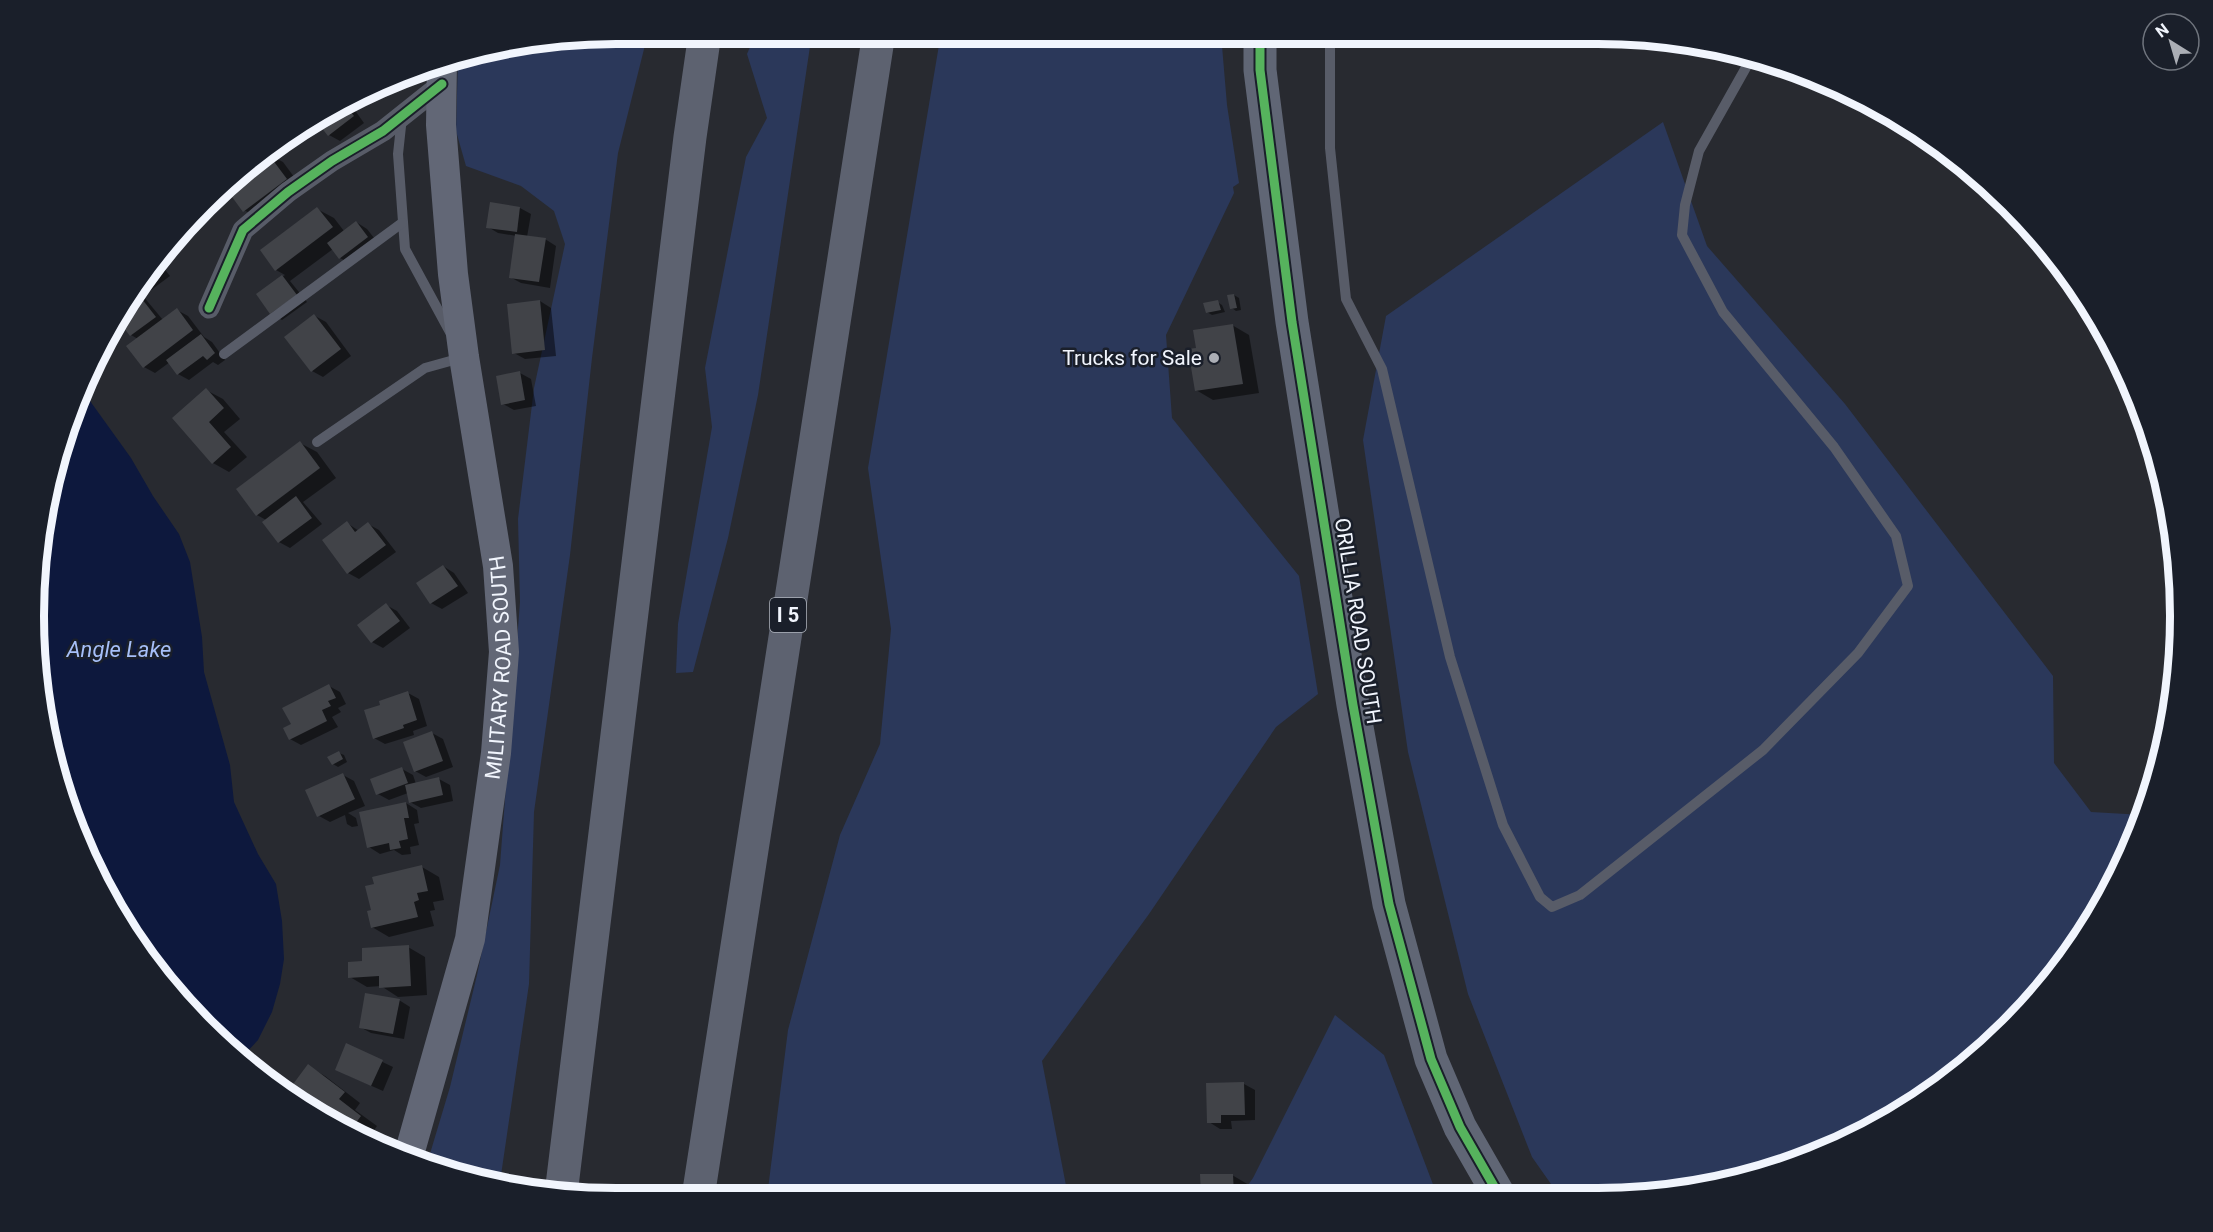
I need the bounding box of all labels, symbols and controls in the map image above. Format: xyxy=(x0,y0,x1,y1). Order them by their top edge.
north arrow xyxy=(2141,12,2201,72)
text: N xyxy=(2152,19,2173,41)
place label: Trucks for Sale xyxy=(1062,346,1202,370)
marker: Trucks for Sale xyxy=(1207,351,1221,365)
street label: ORILLIA ROAD SOUTH xyxy=(1330,516,1386,726)
street label: MILITARY ROAD SOUTH xyxy=(480,554,516,781)
road number: I 5 xyxy=(770,598,806,632)
water label: Angle Lake xyxy=(66,637,171,662)

